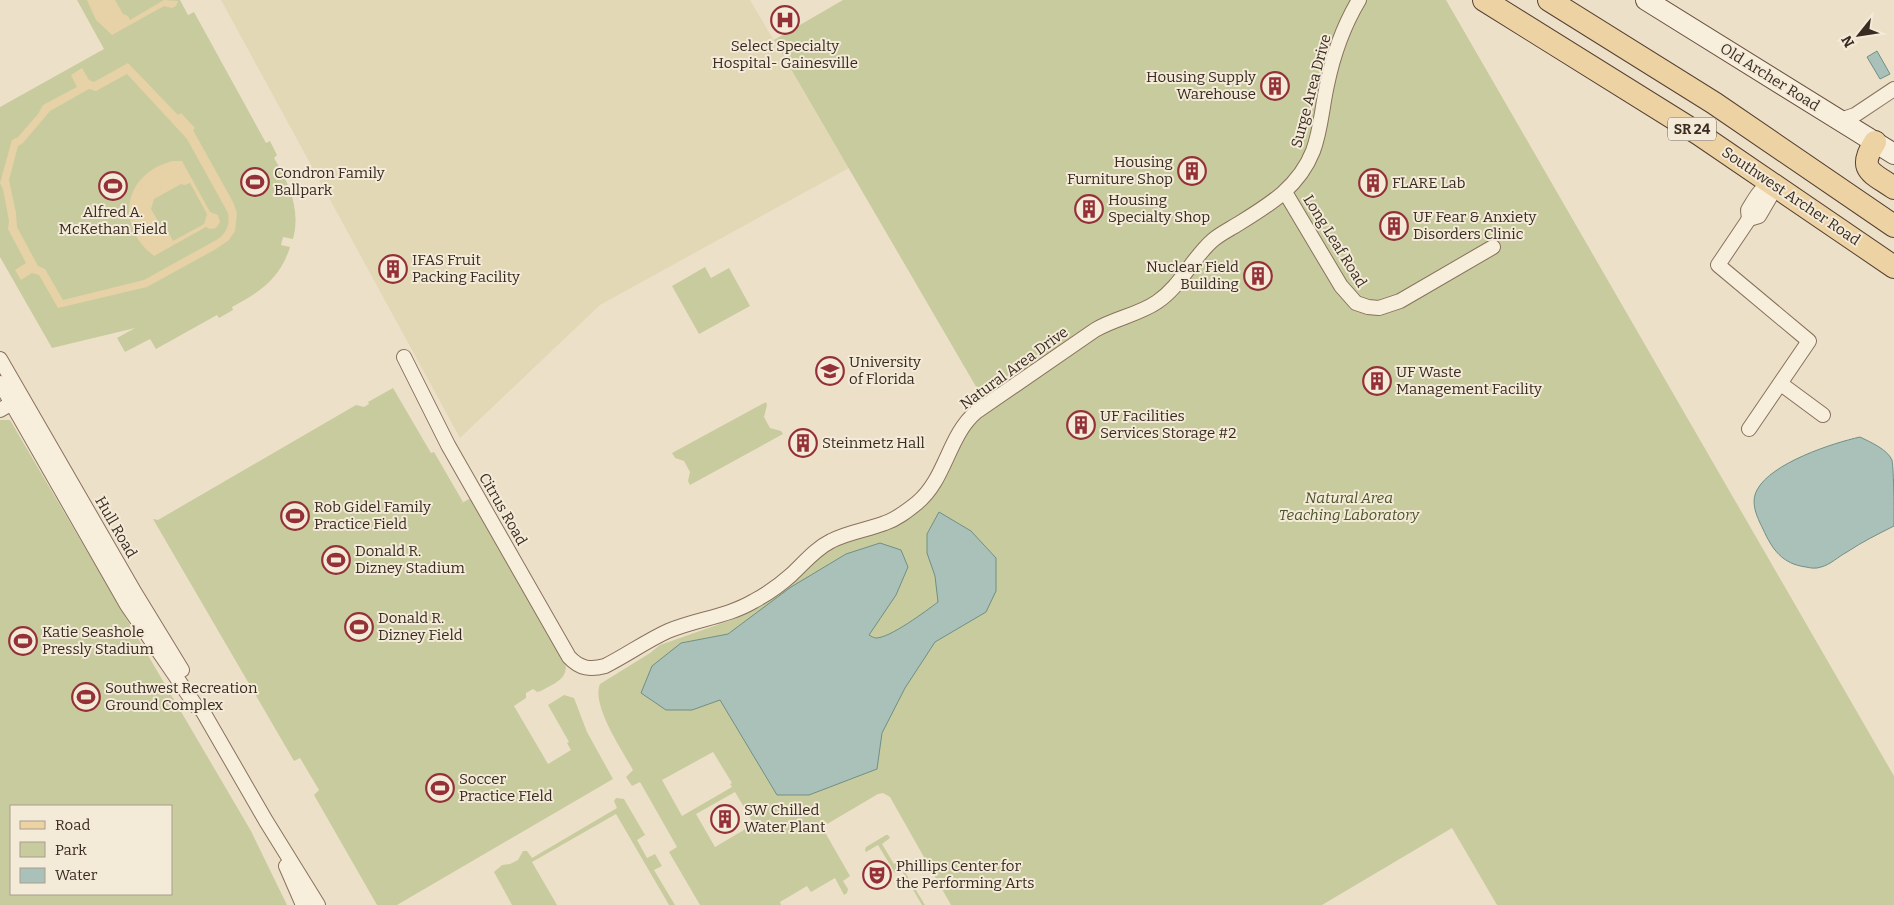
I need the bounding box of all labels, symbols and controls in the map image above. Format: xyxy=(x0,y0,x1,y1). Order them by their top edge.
hospital icon: Select Specialty Hospital- Gainesville xyxy=(770,5,800,35)
north arrow xyxy=(1834,10,1884,60)
street label: Surge Area Drive xyxy=(1287,32,1335,150)
text: N xyxy=(1838,32,1858,50)
place label: Select Specialty Hospital- Gainesville xyxy=(712,37,858,72)
street label: Old Archer Road xyxy=(1717,39,1823,115)
place label: Housing Supply Warehouse xyxy=(1146,68,1256,103)
building icon: Housing Supply Warehouse xyxy=(1260,71,1290,101)
road number: SR 24 xyxy=(1668,118,1716,140)
street label: Southwest Archer Road xyxy=(1718,143,1864,249)
place label: Housing Furniture Shop xyxy=(1067,153,1173,188)
building icon: Housing Furniture Shop xyxy=(1177,156,1207,186)
place label: Condron Family Ballpark xyxy=(274,164,385,199)
sports icon: Condron Family Ballpark xyxy=(240,167,270,197)
building icon: FLARE Lab xyxy=(1358,168,1388,198)
sports icon: Alfred A. McKethan Field xyxy=(98,171,128,201)
place label: FLARE Lab xyxy=(1392,174,1466,192)
place label: Housing Specialty Shop xyxy=(1108,191,1210,226)
street label: Long Leaf Road xyxy=(1299,191,1371,291)
building icon: Housing Specialty Shop xyxy=(1074,194,1104,224)
place label: Alfred A. McKethan Field xyxy=(59,203,167,238)
place label: UF Fear & Anxiety Disorders Clinic xyxy=(1413,208,1537,243)
building icon: UF Fear & Anxiety Disorders Clinic xyxy=(1379,211,1409,241)
place label: IFAS Fruit Packing Facility xyxy=(412,251,520,286)
building icon: IFAS Fruit Packing Facility xyxy=(378,254,408,284)
place label: Nuclear Field Building xyxy=(1146,258,1239,293)
building icon: Nuclear Field Building xyxy=(1243,261,1273,291)
street label: Natural Area Drive xyxy=(956,323,1072,413)
place label: University of Florida xyxy=(849,353,921,388)
school or university icon: University of Florida xyxy=(815,356,845,386)
place label: UF Waste Management Facility xyxy=(1396,363,1542,398)
building icon: UF Waste Management Facility xyxy=(1362,366,1392,396)
place label: UF Facilities Services Storage #2 xyxy=(1100,407,1236,442)
building icon: UF Facilities Services Storage #2 xyxy=(1066,410,1096,440)
building icon: Steinmetz Hall xyxy=(788,428,818,458)
place label: Steinmetz Hall xyxy=(822,434,925,452)
street label: Citrus Road xyxy=(475,470,531,548)
park label: Natural Area Teaching Laboratory xyxy=(1279,489,1421,524)
street label: Hull Road xyxy=(91,493,141,561)
place label: Rob Gidel Family Practice Field xyxy=(314,498,431,533)
sports icon: Rob Gidel Family Practice Field xyxy=(280,501,310,531)
place label: Donald R. Dizney Stadium xyxy=(355,542,465,577)
sports icon: Donald R. Dizney Stadium xyxy=(321,545,351,575)
place label: Donald R. Dizney Field xyxy=(378,609,463,644)
sports icon: Donald R. Dizney Field xyxy=(344,612,374,642)
place label: Katie Seashole Pressly Stadium xyxy=(42,623,155,658)
sports icon: Katie Seashole Pressly Stadium xyxy=(8,626,38,656)
place label: Southwest Recreation Ground Complex xyxy=(105,679,258,714)
sports icon: Southwest Recreation Ground Complex xyxy=(71,682,101,712)
place label: Soccer Practice FIeld xyxy=(459,770,553,805)
sports icon: Soccer Practice FIeld xyxy=(425,773,455,803)
place label: SW Chilled Water Plant xyxy=(744,801,826,836)
building icon: SW Chilled Water Plant xyxy=(710,804,740,834)
legend xyxy=(10,805,172,895)
text: Road xyxy=(55,816,90,834)
text: Park xyxy=(55,841,87,859)
place label: Phillips Center for the Performing Arts xyxy=(896,857,1034,892)
theatre icon: Phillips Center for the Performing Arts xyxy=(862,860,892,890)
text: Water xyxy=(55,866,98,884)

